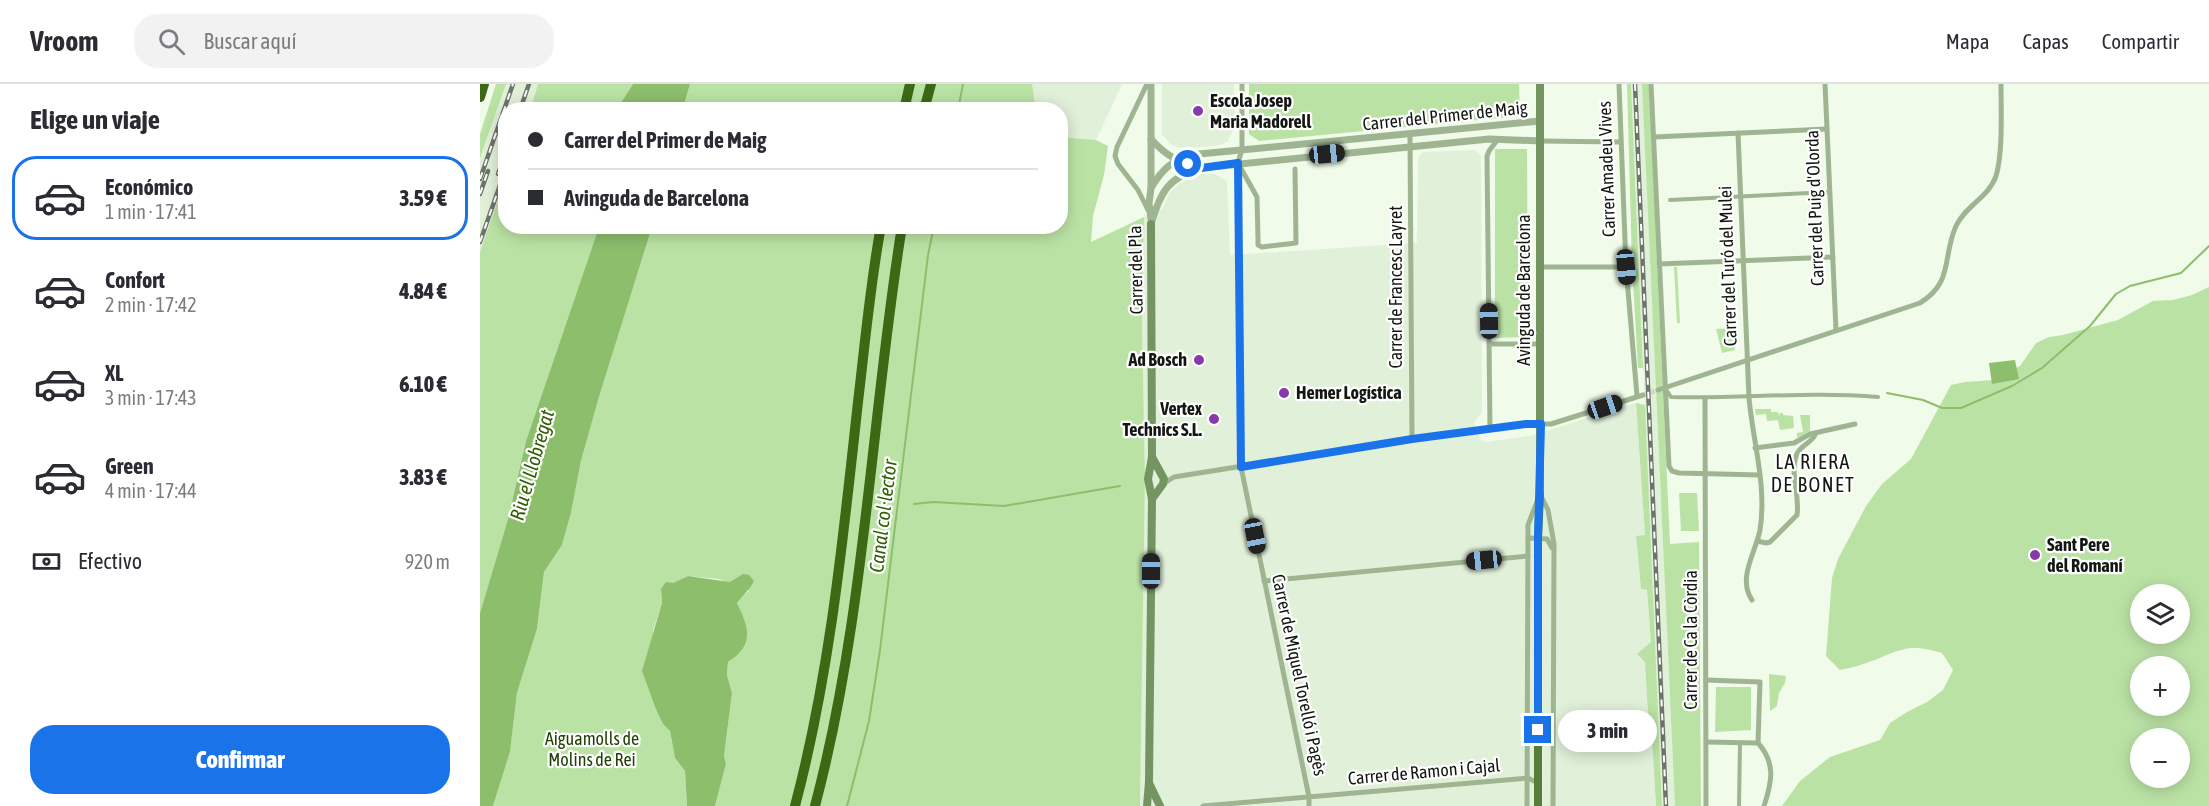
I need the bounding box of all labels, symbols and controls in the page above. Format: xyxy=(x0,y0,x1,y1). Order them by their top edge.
search box xyxy=(134,14,554,68)
text: Vroom xyxy=(30,25,98,57)
icon: search xyxy=(155,25,188,58)
text: Buscar aquí xyxy=(203,28,297,54)
text: Mapa xyxy=(1946,29,1989,53)
text: Capas xyxy=(2022,29,2069,53)
text: Compartir xyxy=(2102,29,2179,53)
place label: Escola Josep Maria Madorell xyxy=(1210,90,1311,132)
street label: Carrer del Primer de Maig xyxy=(1361,96,1529,135)
street label: Carrer Amadeu Vives xyxy=(1594,101,1619,237)
text: Elige un viaje xyxy=(30,104,160,135)
marker: Escola Josep Maria Madorell xyxy=(1191,104,1205,118)
text: Carrer del Primer de Maig xyxy=(564,127,766,153)
street label: Carrer del Puig d'Olorda xyxy=(1801,130,1828,286)
car xyxy=(1308,143,1346,165)
route start xyxy=(1174,150,1201,177)
icon: car xyxy=(33,171,87,225)
text: Económico xyxy=(105,174,193,200)
text: 3.59 € xyxy=(399,185,447,211)
text: Avinguda de Barcelona xyxy=(564,185,749,211)
street label: Carrer del Turó del Mulei xyxy=(1714,185,1741,347)
text: 1 min · 17:41 xyxy=(105,200,197,223)
street label: Carrer de Francesc Layret xyxy=(1385,206,1406,368)
street label: Avinguda de Barcelona xyxy=(1513,214,1534,366)
street label: Carrer del Pla xyxy=(1124,225,1147,315)
car xyxy=(1615,248,1637,286)
icon: car xyxy=(33,264,87,318)
text: Confort xyxy=(105,267,165,293)
text: 4.84 € xyxy=(399,278,447,304)
text: 2 min · 17:42 xyxy=(105,293,197,316)
car xyxy=(1480,303,1498,339)
place label: Ad Bosch xyxy=(1127,349,1187,370)
marker: Ad Bosch xyxy=(1192,353,1206,367)
icon: car xyxy=(33,357,87,411)
text: XL xyxy=(105,360,123,386)
text: 6.10 € xyxy=(399,371,447,397)
place label: Hemer Logística xyxy=(1296,382,1402,403)
text: 3 min · 17:43 xyxy=(105,386,197,409)
marker: Hemer Logística xyxy=(1277,386,1291,400)
car xyxy=(1585,393,1625,421)
place label: Vertex Technics S.L. xyxy=(1122,398,1203,440)
water label: Riu el Llobregat xyxy=(505,407,558,523)
marker: Vertex Technics S.L. xyxy=(1207,412,1221,426)
icon: car xyxy=(33,450,87,504)
district label: LA RIERA DE BONET xyxy=(1771,450,1855,496)
text: Green xyxy=(105,453,154,479)
water label: Canal col·lector xyxy=(864,457,901,574)
text: 3.83 € xyxy=(399,464,447,490)
text: 4 min · 17:44 xyxy=(105,479,197,502)
car xyxy=(1243,517,1267,555)
place label: Sant Pere del Romaní xyxy=(2047,534,2123,576)
icon: cash xyxy=(30,545,63,578)
text: Efectivo xyxy=(78,548,142,574)
marker: Sant Pere del Romaní xyxy=(2028,548,2042,562)
car xyxy=(1465,549,1503,571)
text: 920 m xyxy=(405,550,450,573)
car xyxy=(1142,553,1160,589)
street label: Carrer de Ca la Còrdia xyxy=(1680,570,1701,710)
street label: Carrer de Miquel Torelló i Pagès xyxy=(1268,572,1331,778)
map controls xyxy=(2130,584,2190,788)
button: layers xyxy=(2130,584,2190,644)
button: + xyxy=(2130,656,2190,716)
callout: 3 min xyxy=(1559,709,1658,751)
route end xyxy=(1524,716,1551,743)
text: 3 min xyxy=(1587,719,1628,742)
button: Confirmar xyxy=(30,725,450,794)
park label: Aiguamolls de Molins de Rei xyxy=(545,728,639,770)
button: − xyxy=(2130,728,2190,788)
street label: Carrer de Ramon i Cajal xyxy=(1347,754,1501,789)

